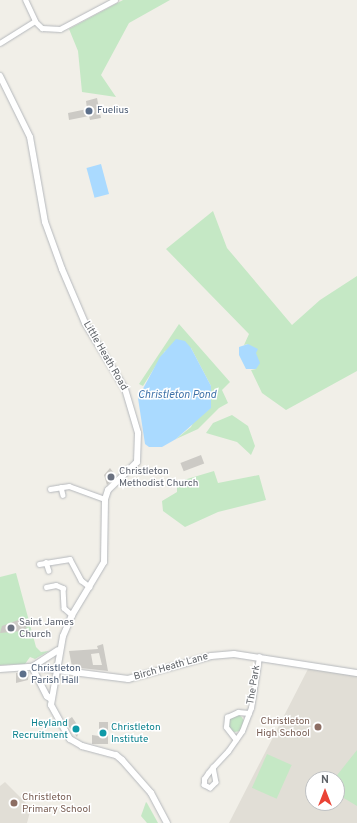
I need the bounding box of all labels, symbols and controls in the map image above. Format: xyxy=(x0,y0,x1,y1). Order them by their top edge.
place label: Fuelius xyxy=(97,105,129,117)
marker: Fuelius xyxy=(84,106,94,116)
street label: Little Heath Road xyxy=(80,319,130,393)
water label: Christleton Pond xyxy=(138,388,216,402)
place label: Christleton Methodist Church xyxy=(119,465,198,488)
marker: Christleton Methodist Church xyxy=(106,472,116,482)
place label: Saint James Church xyxy=(19,616,74,640)
marker: Saint James Church xyxy=(6,623,16,633)
street label: Birch Heath Lane xyxy=(132,651,210,683)
place label: Christleton Parish Hall xyxy=(31,662,81,686)
street label: The Park xyxy=(245,664,263,706)
marker: Christleton Parish Hall xyxy=(18,669,28,679)
place label: Christleton High School xyxy=(256,715,310,738)
place label: Heyland Recruitment xyxy=(12,717,68,740)
place label: Christleton Institute xyxy=(111,721,161,744)
marker: Christleton High School xyxy=(313,722,323,732)
marker: Heyland Recruitment xyxy=(71,724,81,734)
marker: Christleton Institute xyxy=(98,728,108,738)
north arrow xyxy=(305,771,345,811)
text: N xyxy=(321,773,329,787)
place label: Christleton Primary School xyxy=(22,791,91,814)
marker: Christleton Primary School xyxy=(9,798,19,808)

